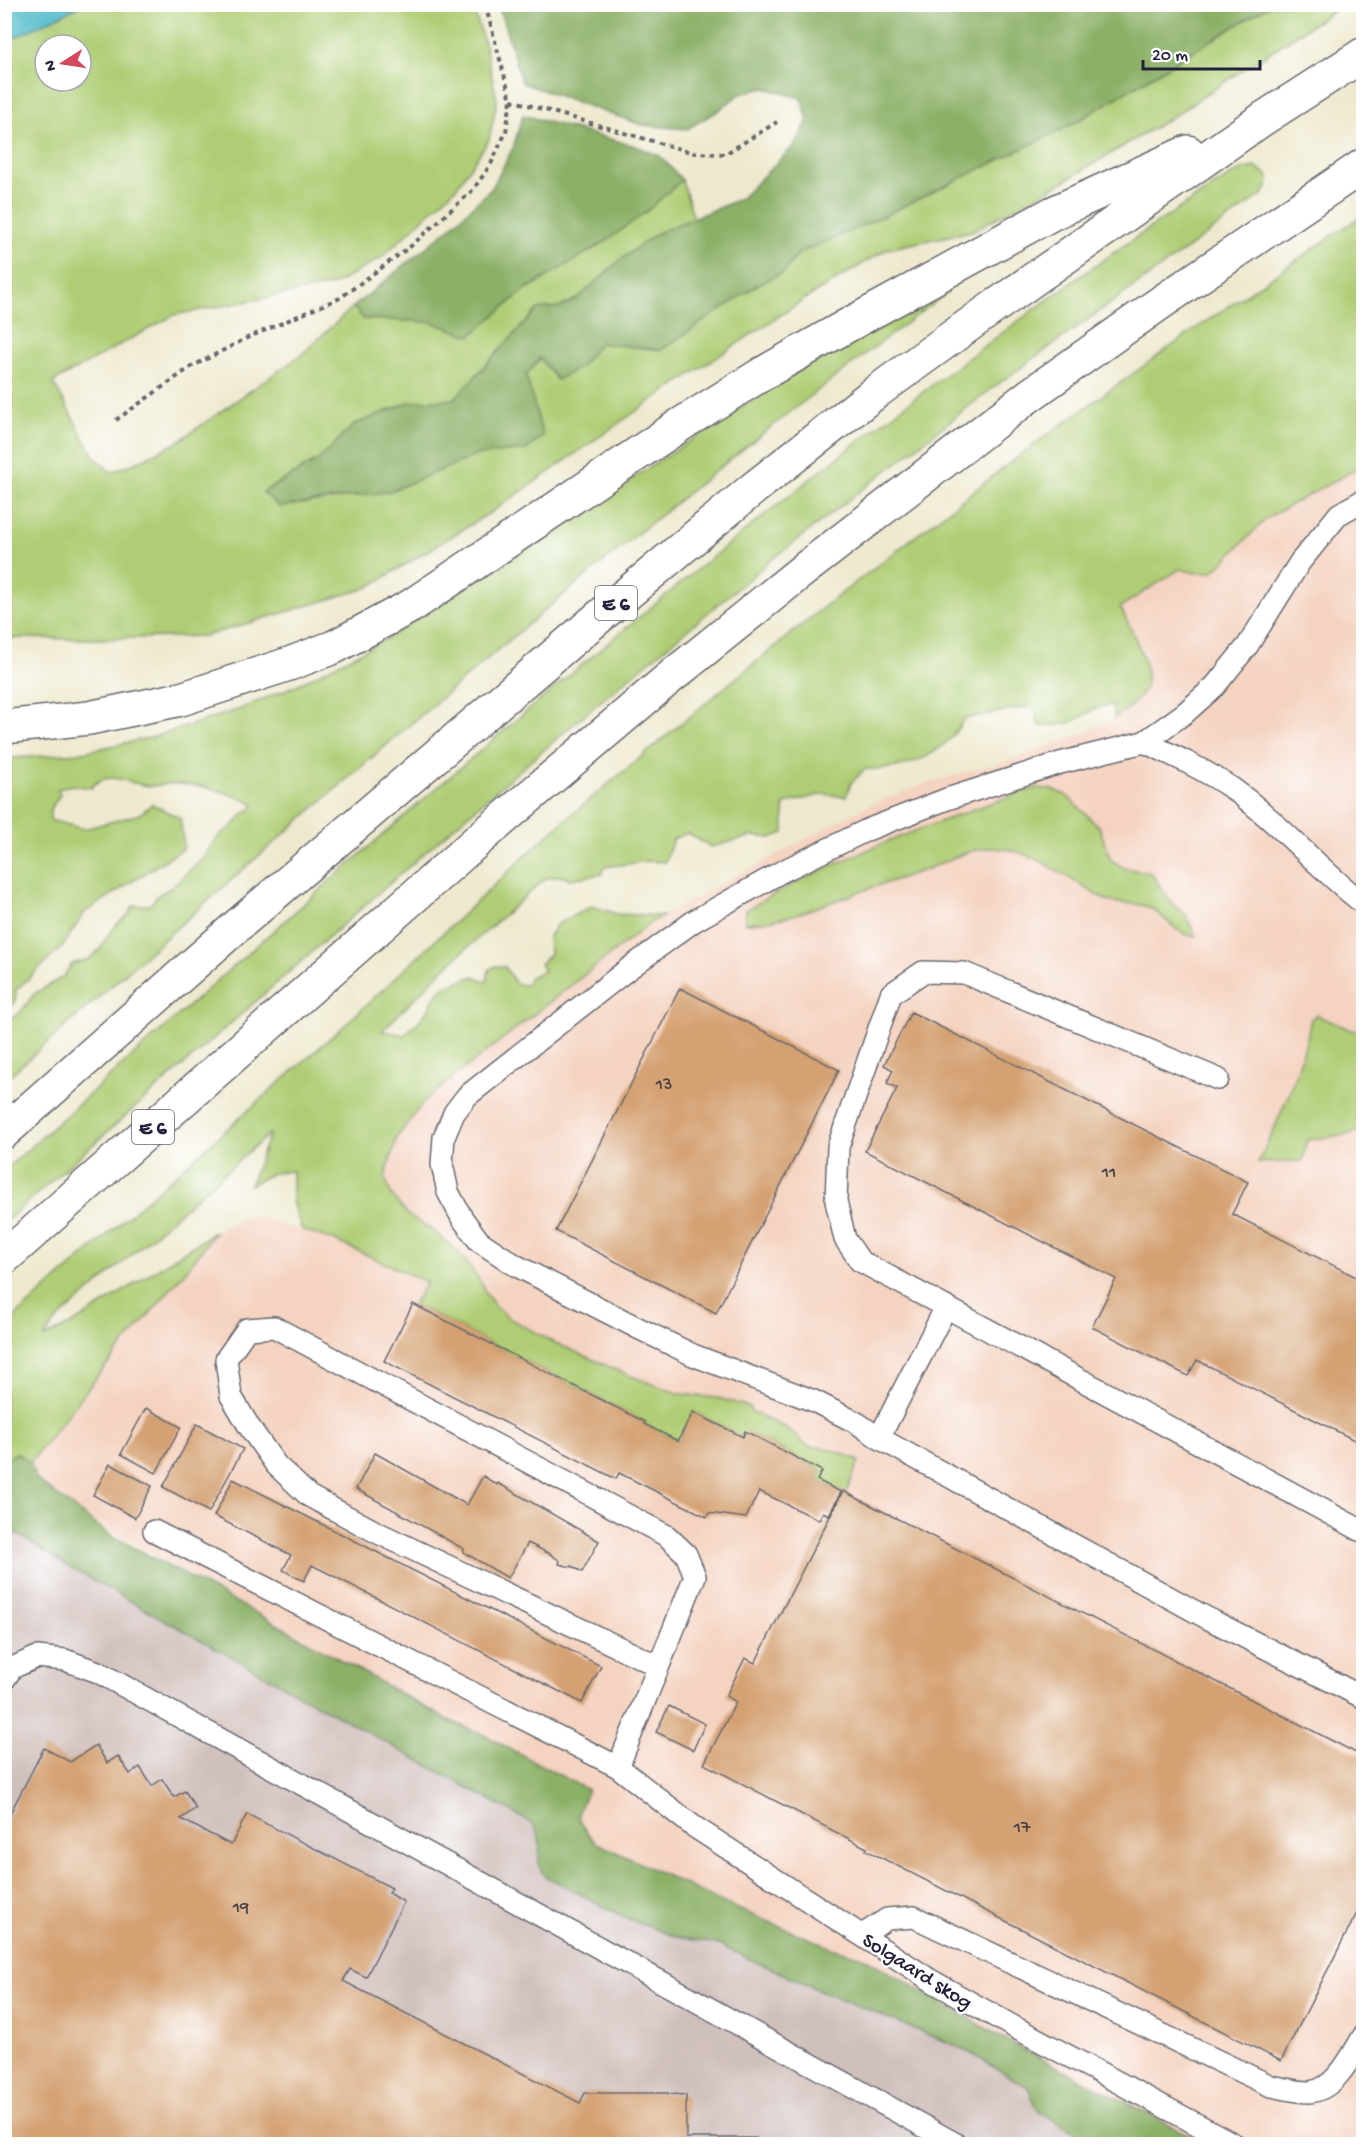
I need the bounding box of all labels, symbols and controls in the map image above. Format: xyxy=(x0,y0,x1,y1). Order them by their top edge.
north arrow xyxy=(33,33,93,93)
scale bar xyxy=(1143,33,1260,71)
text: 20 m xyxy=(1152,46,1188,67)
text: N xyxy=(41,58,62,72)
road number: E 6 xyxy=(595,586,637,620)
house number: 13 xyxy=(655,1075,672,1096)
road number: E 6 xyxy=(132,1110,174,1144)
house number: 11 xyxy=(1101,1163,1116,1184)
house number: 17 xyxy=(1013,1818,1031,1839)
house number: 19 xyxy=(232,1898,249,1919)
street label: Solgaard skog xyxy=(856,1929,976,2017)

